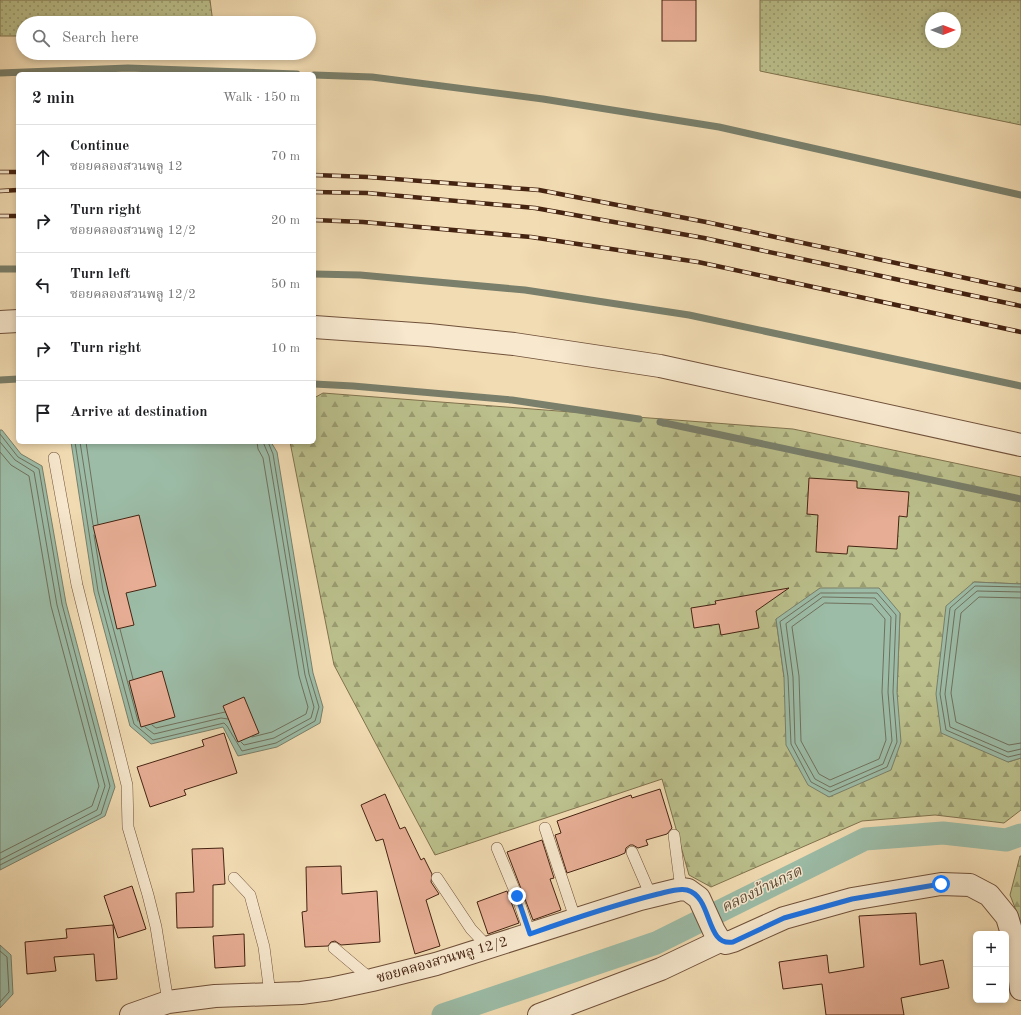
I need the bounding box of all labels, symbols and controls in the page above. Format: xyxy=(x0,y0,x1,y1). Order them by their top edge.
north arrow xyxy=(925,12,961,48)
search box xyxy=(16,16,316,60)
icon: search xyxy=(30,27,52,49)
text: Search here xyxy=(62,31,139,46)
text: 2 min xyxy=(32,90,75,107)
text: Walk · 150 m xyxy=(223,91,300,104)
text: Continue xyxy=(70,139,129,154)
icon: ahead xyxy=(32,146,54,168)
text: 70 m xyxy=(271,150,300,163)
text: ซอยคลองสวนพลู 12 xyxy=(70,160,182,173)
text: Turn right xyxy=(70,203,141,218)
icon: right xyxy=(32,210,54,232)
text: 20 m xyxy=(271,214,300,227)
text: ซอยคลองสวนพลู 12/2 xyxy=(70,224,196,237)
text: Turn left xyxy=(70,267,130,282)
icon: left xyxy=(32,274,54,296)
text: 50 m xyxy=(271,278,300,291)
text: ซอยคลองสวนพลู 12/2 xyxy=(70,288,196,301)
icon: right xyxy=(32,338,54,360)
text: Turn right xyxy=(70,341,141,356)
text: 10 m xyxy=(271,342,300,355)
icon: arrive xyxy=(32,402,54,424)
text: Arrive at destination xyxy=(70,405,208,420)
water label: คลองบ้านกรด xyxy=(718,862,805,916)
route start xyxy=(932,875,950,893)
route end xyxy=(508,887,526,905)
map controls xyxy=(973,931,1009,1003)
button: + xyxy=(973,931,1009,967)
street label: ซอยคลองสวนพลู 12/2 xyxy=(375,935,509,986)
button: − xyxy=(973,967,1009,1003)

